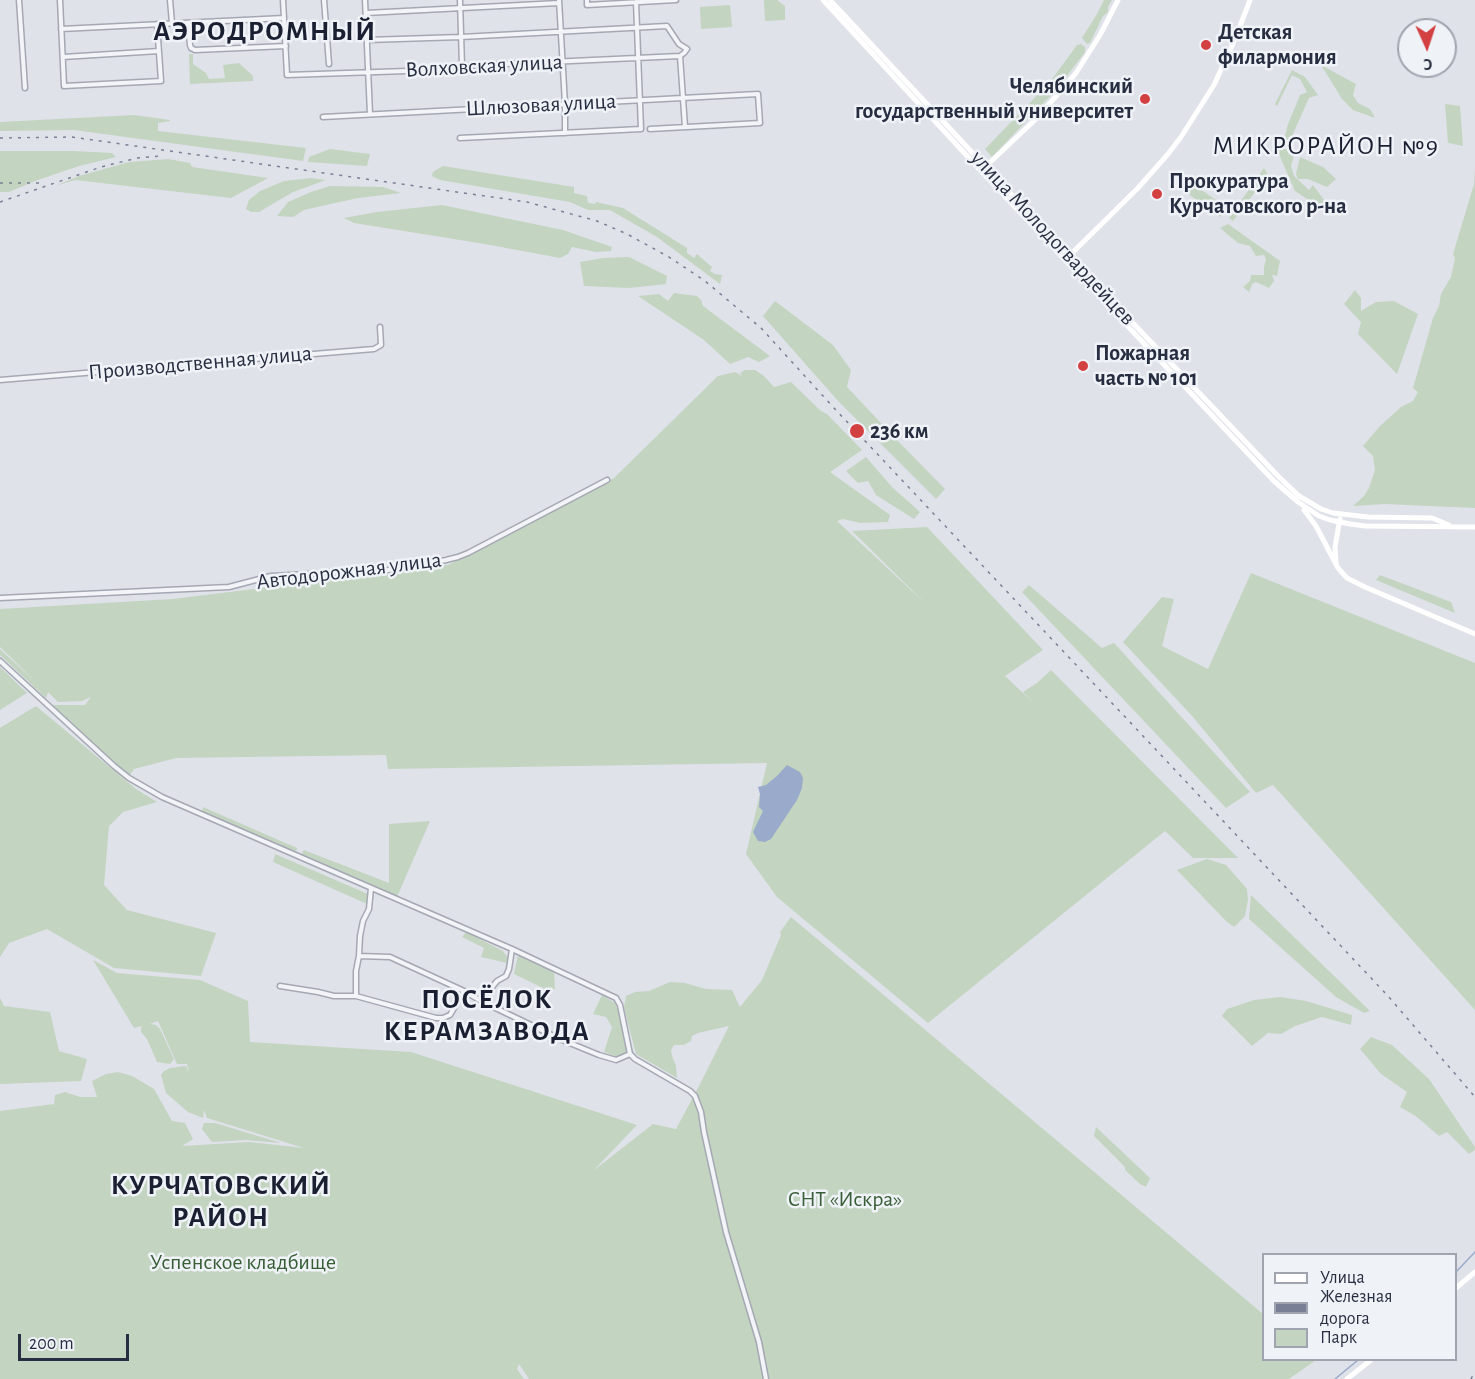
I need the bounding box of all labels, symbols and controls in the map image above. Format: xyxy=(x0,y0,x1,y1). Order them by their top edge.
district label: АЭРОДРОМНЫЙ xyxy=(153,15,377,49)
north arrow xyxy=(1397,18,1457,78)
place label: Детская филармония xyxy=(1218,19,1337,70)
marker: Детская филармония xyxy=(1199,38,1213,52)
street label: Волховская улица xyxy=(405,49,563,83)
text: С xyxy=(1423,56,1433,72)
place label: Челябинский государственный университет xyxy=(855,73,1133,124)
street label: Шлюзовая улица xyxy=(465,88,617,122)
marker: Челябинский государственный университет xyxy=(1138,92,1152,106)
district label: МИКРОРАЙОН №9 xyxy=(1213,130,1439,162)
street label: улица Молодогвардейцев xyxy=(965,145,1141,331)
place label: Прокуратура Курчатовского р-на xyxy=(1169,168,1347,220)
marker: Прокуратура Курчатовского р-на xyxy=(1150,187,1164,201)
street label: Производственная улица xyxy=(87,340,313,386)
place label: Пожарная часть № 101 xyxy=(1095,340,1198,392)
marker: Пожарная часть № 101 xyxy=(1076,359,1090,373)
place label: 236 км xyxy=(870,418,929,444)
marker: 236 км xyxy=(848,422,866,440)
street label: Автодорожная улица xyxy=(255,547,443,595)
district label: ПОСЁЛОК КЕРАМЗАВОДА xyxy=(384,983,590,1049)
district label: КУРЧАТОВСКИЙ РАЙОН xyxy=(111,1169,331,1235)
park label: СНТ «Искра» xyxy=(788,1186,902,1212)
park label: Успенское кладбище xyxy=(150,1249,336,1275)
legend xyxy=(1262,1253,1457,1361)
text: Улица xyxy=(1320,1269,1365,1287)
text: Железная дорога xyxy=(1320,1288,1392,1328)
scale bar xyxy=(21,1322,132,1360)
text: Парк xyxy=(1320,1329,1357,1347)
text: 200 m xyxy=(29,1335,74,1353)

